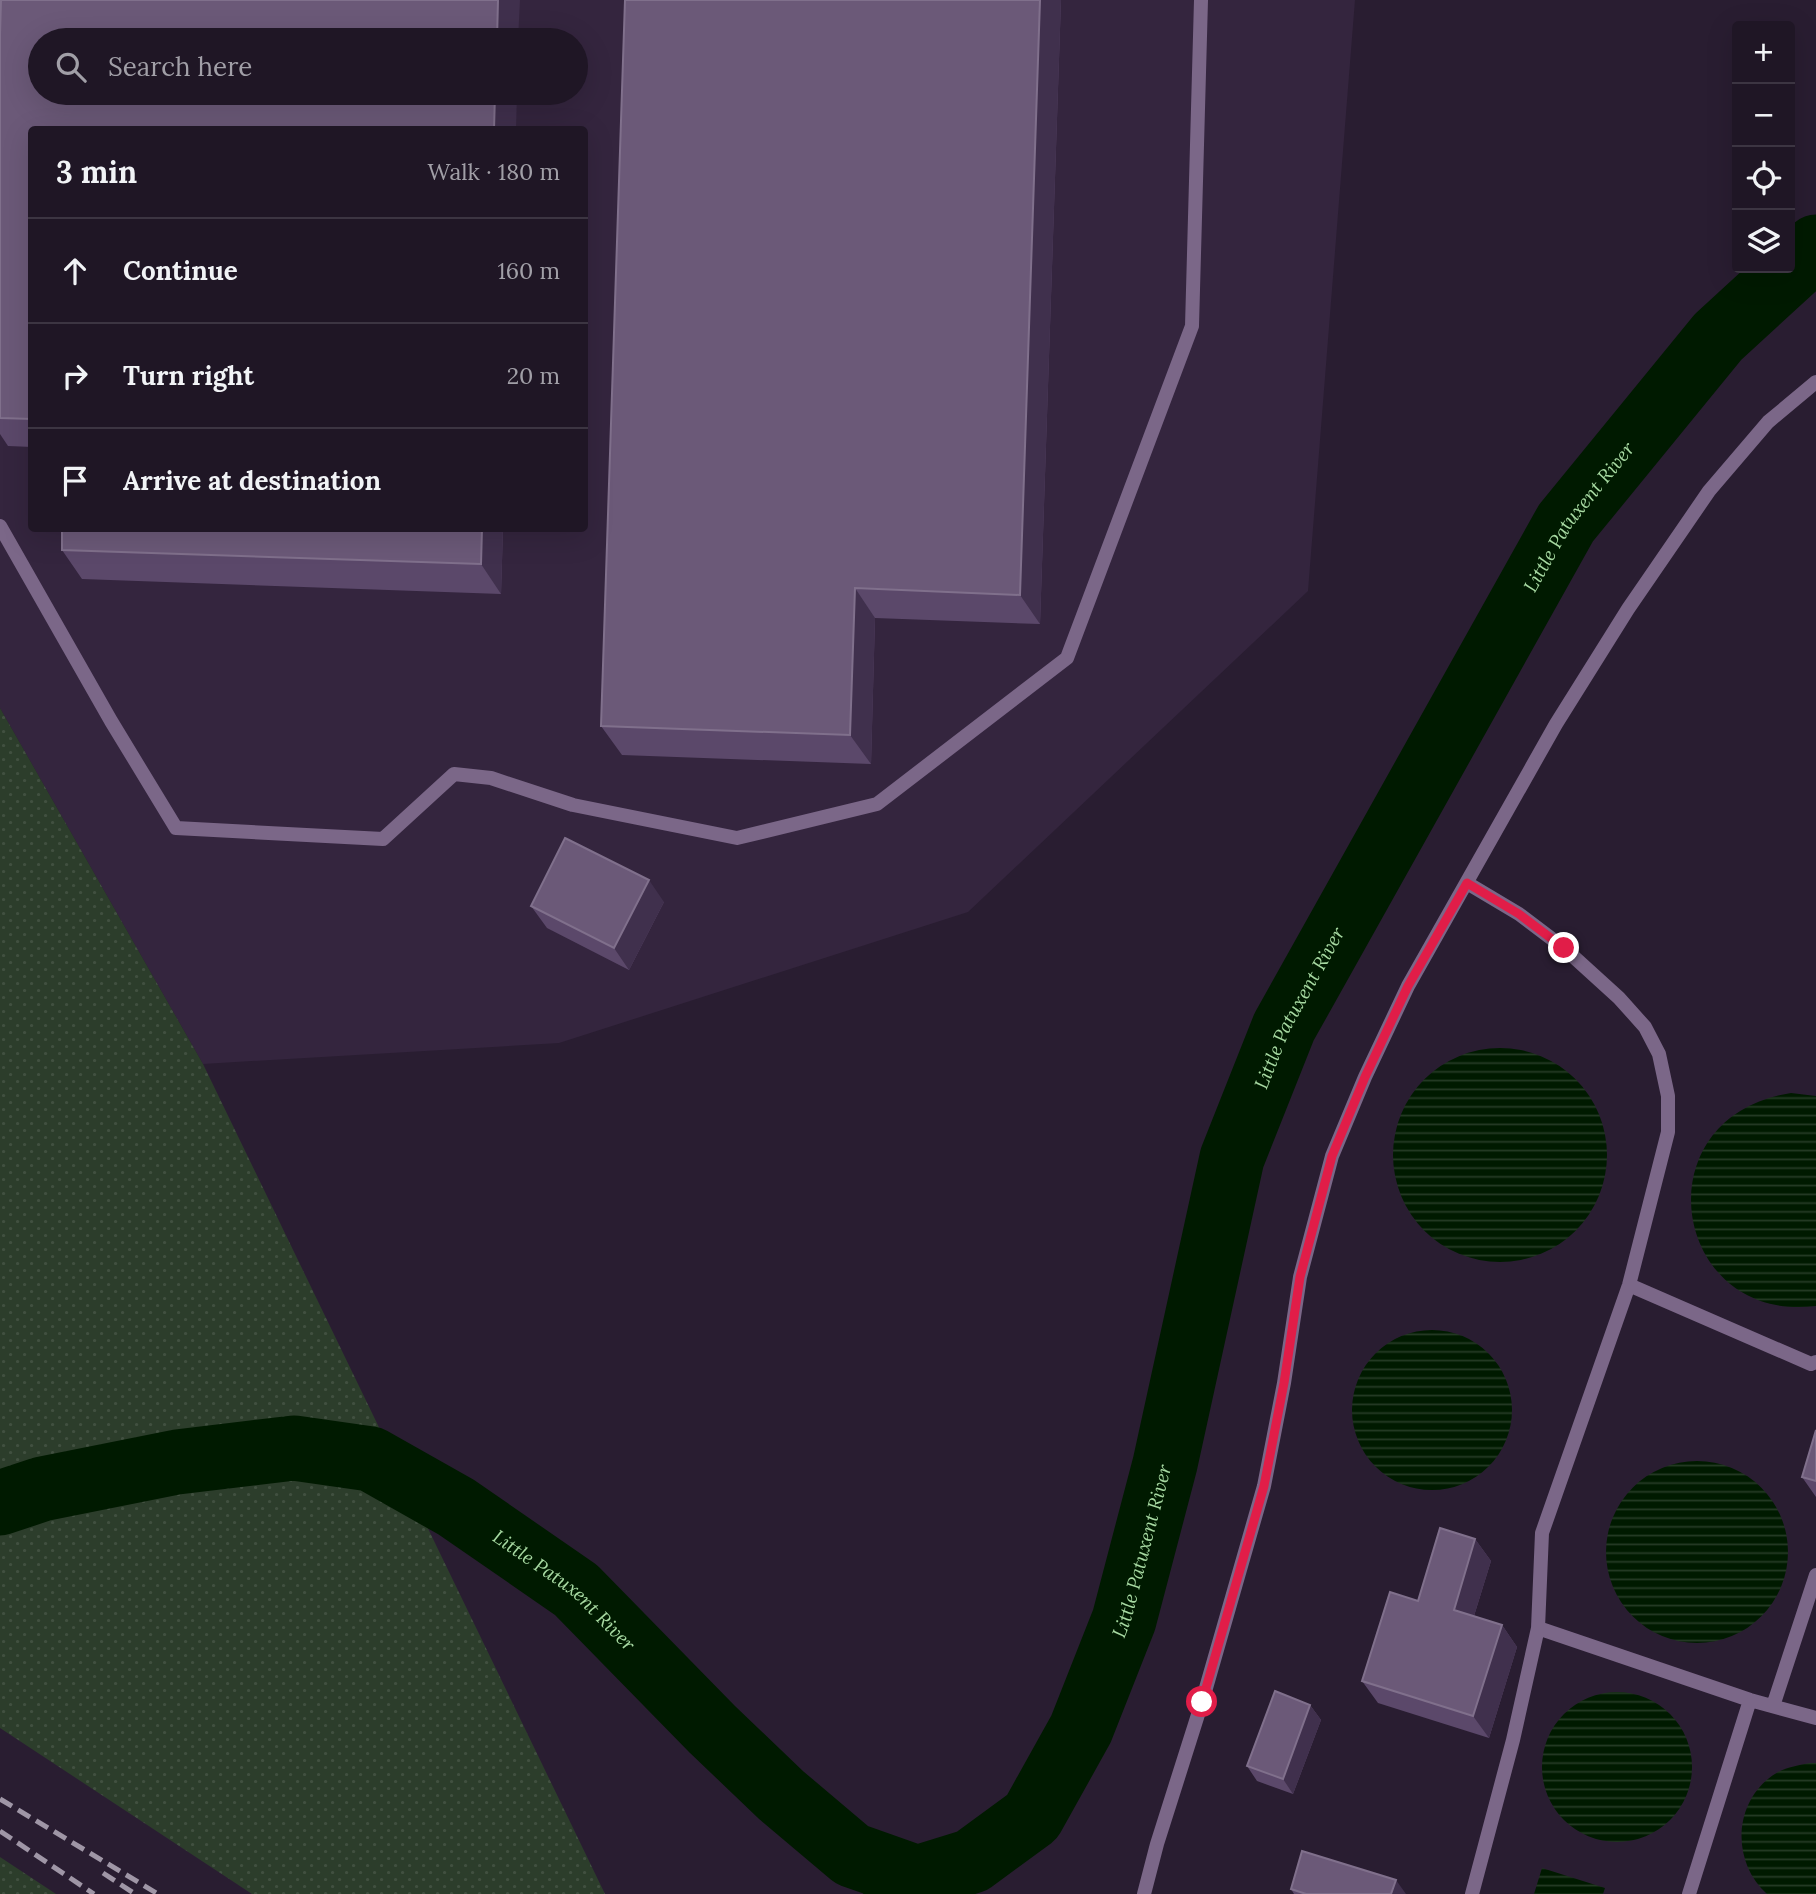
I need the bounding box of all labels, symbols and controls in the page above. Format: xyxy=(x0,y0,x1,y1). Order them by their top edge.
map controls xyxy=(1732,21,1795,273)
button: + xyxy=(1732,21,1795,84)
search box xyxy=(28,28,588,105)
icon: search xyxy=(52,48,90,86)
text: Search here xyxy=(108,50,252,83)
button: − xyxy=(1732,84,1795,147)
button: locate xyxy=(1732,147,1795,210)
text: 3 min xyxy=(56,153,137,191)
text: Walk · 180 m xyxy=(427,157,560,186)
button: layers xyxy=(1732,210,1795,273)
icon: ahead xyxy=(56,252,94,290)
text: Continue xyxy=(123,254,238,287)
text: 160 m xyxy=(497,256,560,285)
icon: right xyxy=(56,357,94,395)
text: Turn right xyxy=(123,359,254,392)
text: 20 m xyxy=(507,361,560,390)
water label: Little Patuxent River xyxy=(1518,437,1640,596)
icon: arrive xyxy=(56,462,94,500)
text: Arrive at destination xyxy=(123,464,381,497)
water label: Little Patuxent River xyxy=(1249,922,1350,1092)
route end xyxy=(1548,932,1579,963)
water label: Little Patuxent River xyxy=(1106,1461,1176,1641)
water label: Little Patuxent River xyxy=(488,1524,641,1656)
route start xyxy=(1186,1686,1217,1717)

